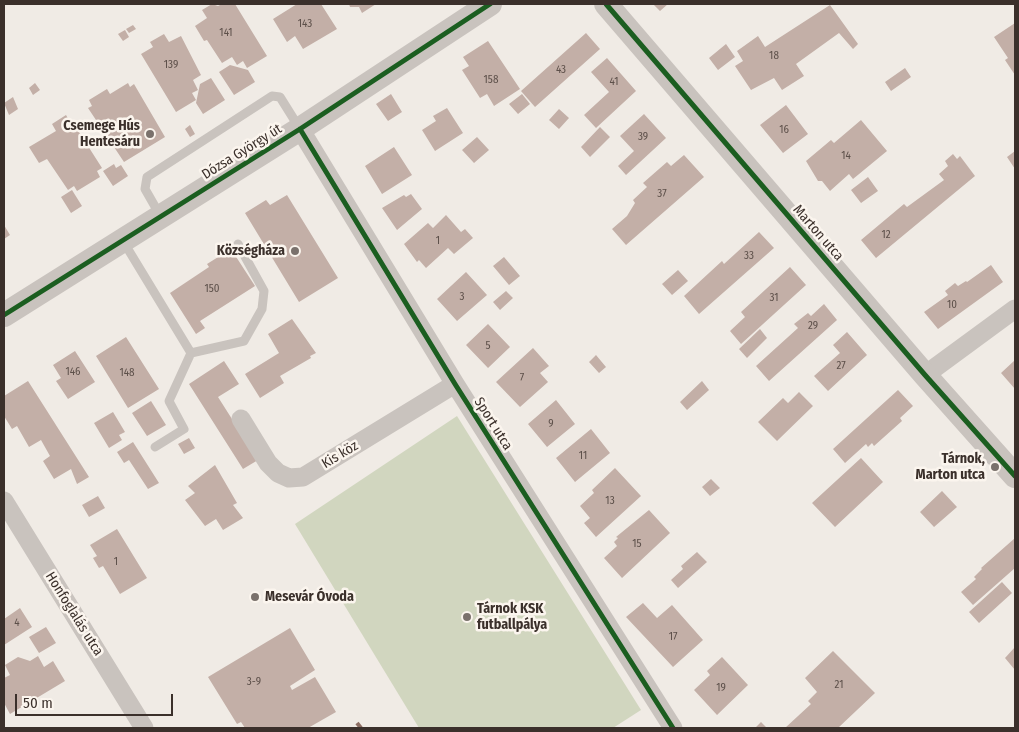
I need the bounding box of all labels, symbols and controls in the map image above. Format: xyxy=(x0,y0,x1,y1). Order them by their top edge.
house number: 143 xyxy=(298,17,312,31)
house number: 141 xyxy=(219,26,233,40)
house number: 18 xyxy=(769,49,779,63)
house number: 139 xyxy=(164,58,178,72)
house number: 43 xyxy=(556,63,566,77)
house number: 158 xyxy=(484,73,498,87)
house number: 41 xyxy=(609,75,619,89)
place label: Csemege Hús Hentesáru xyxy=(63,118,140,150)
street label: Dózsa György út xyxy=(199,121,285,183)
house number: 16 xyxy=(779,123,789,137)
marker: Csemege Hús Hentesáru xyxy=(144,128,156,140)
house number: 39 xyxy=(638,130,648,144)
house number: 14 xyxy=(841,149,851,163)
house number: 37 xyxy=(657,187,667,201)
street label: Marton utca xyxy=(789,202,847,264)
house number: 12 xyxy=(881,228,891,242)
house number: 1 xyxy=(436,234,440,248)
place label: Községháza xyxy=(217,243,285,259)
marker: Községháza xyxy=(289,245,301,257)
house number: 33 xyxy=(744,249,754,263)
house number: 150 xyxy=(204,282,220,296)
house number: 3 xyxy=(460,290,464,304)
house number: 31 xyxy=(770,291,778,305)
house number: 10 xyxy=(947,298,957,312)
house number: 29 xyxy=(808,319,818,333)
house number: 5 xyxy=(485,339,491,353)
house number: 27 xyxy=(836,359,846,373)
house number: 146 xyxy=(65,365,81,379)
house number: 148 xyxy=(119,366,135,380)
house number: 7 xyxy=(520,371,524,385)
street label: Sport utca xyxy=(470,395,516,453)
house number: 9 xyxy=(548,417,554,431)
street label: Kis köz xyxy=(319,438,361,472)
house number: 11 xyxy=(579,449,587,463)
place label: Tárnok, Marton utca xyxy=(916,451,985,484)
marker: Tárnok, Marton utca xyxy=(989,461,1001,473)
house number: 13 xyxy=(605,494,615,508)
house number: 15 xyxy=(632,537,642,551)
house number: 1 xyxy=(114,555,118,569)
street label: Honfoglalás utca xyxy=(42,569,106,659)
place label: Mesevár Óvoda xyxy=(265,589,354,605)
marker: Mesevár Óvoda xyxy=(249,591,261,603)
place label: Tárnok KSK futballpálya xyxy=(477,601,547,634)
marker: Tárnok KSK futballpálya xyxy=(461,611,473,623)
house number: 4 xyxy=(14,616,20,630)
house number: 17 xyxy=(669,630,677,644)
house number: 3-9 xyxy=(247,675,261,689)
house number: 21 xyxy=(835,678,843,692)
house number: 19 xyxy=(716,681,726,695)
scale bar xyxy=(18,684,175,716)
text: 50 m xyxy=(23,694,53,712)

